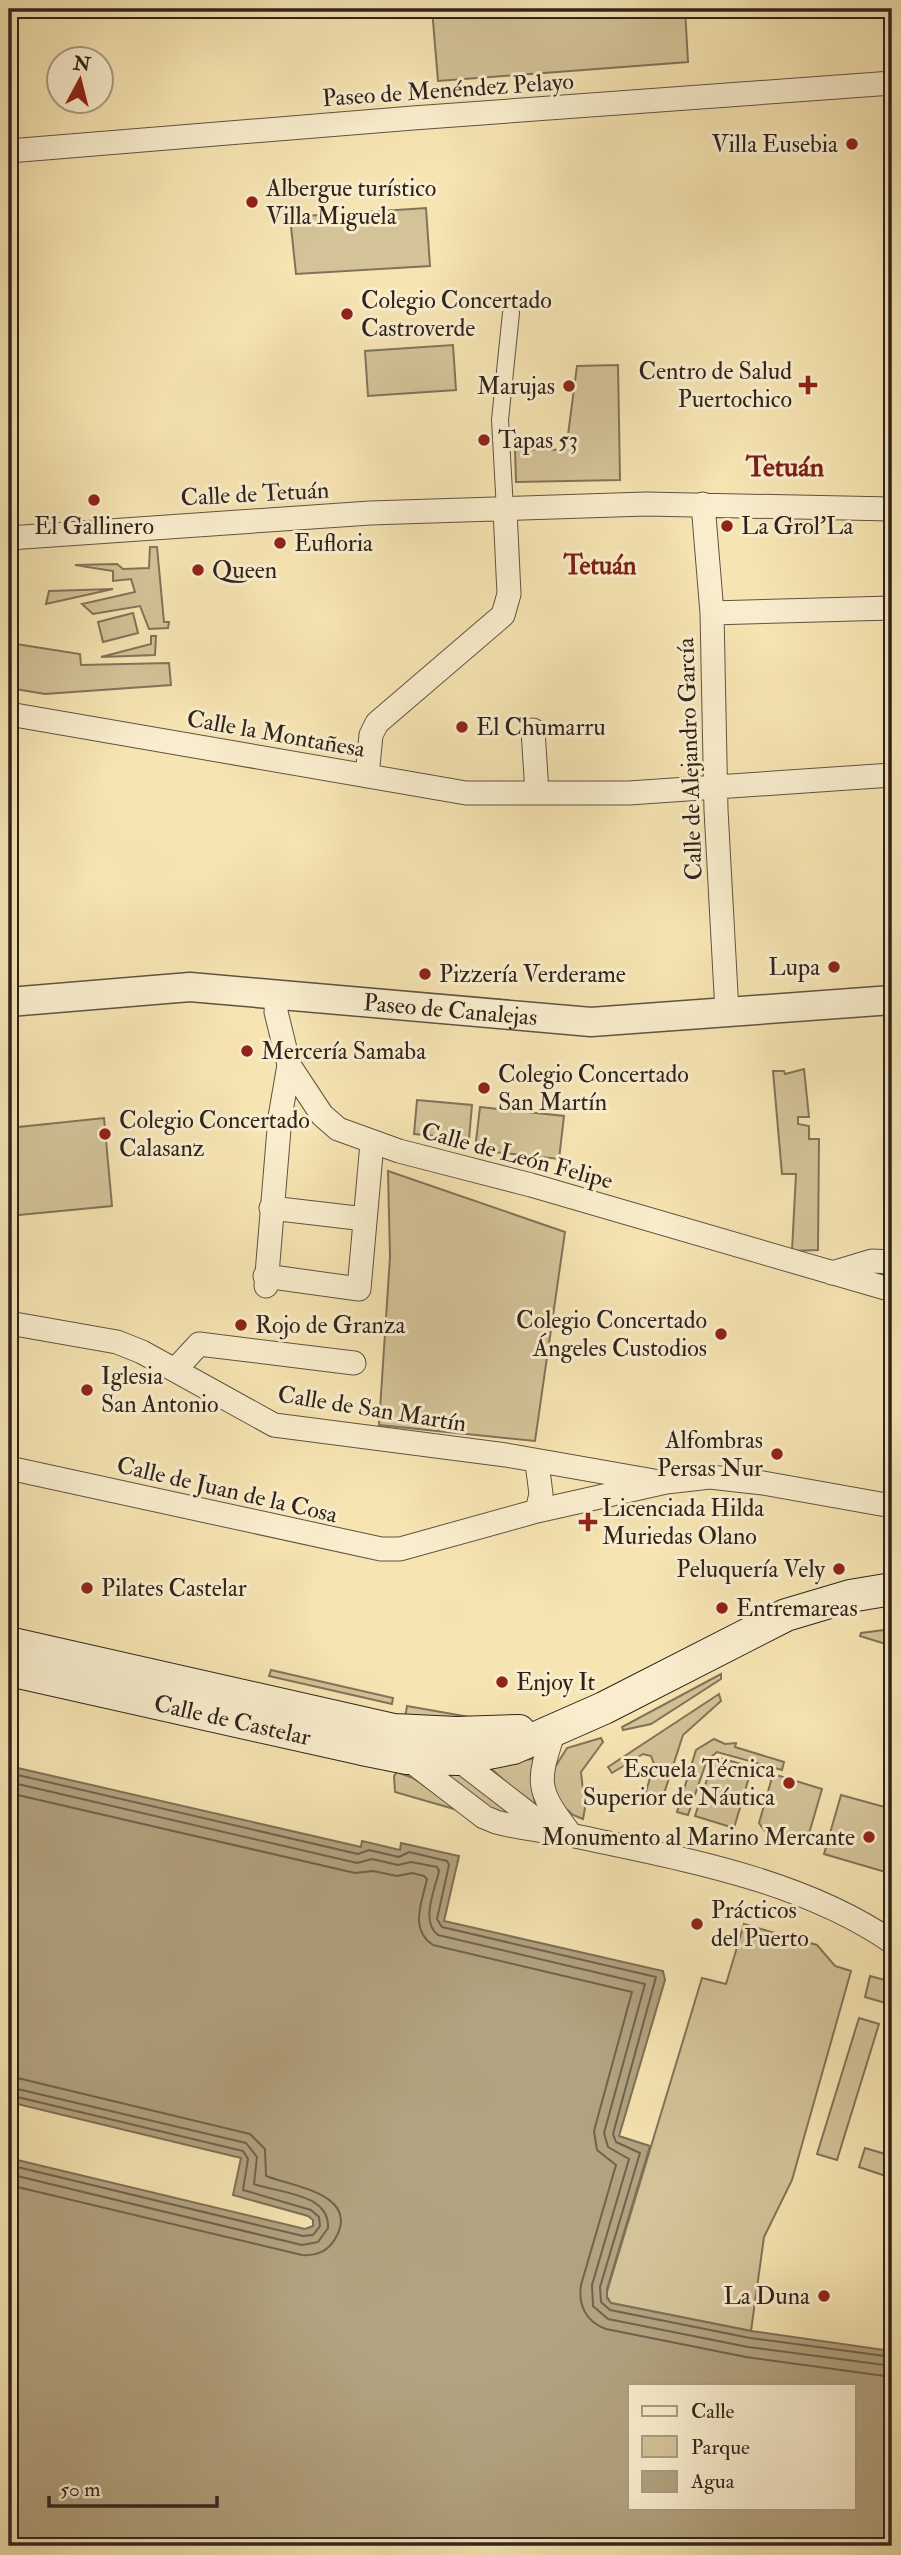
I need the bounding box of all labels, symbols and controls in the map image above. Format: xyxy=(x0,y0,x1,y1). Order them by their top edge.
north arrow xyxy=(46,46,116,116)
text: N xyxy=(71,51,93,77)
street label: Paseo de Menéndez Pelayo xyxy=(321,66,575,114)
place label: Villa Eusebia xyxy=(712,129,839,160)
marker: Villa Eusebia xyxy=(844,136,860,152)
place label: Albergue turístico Villa Miguela xyxy=(265,173,436,232)
marker: Albergue turístico Villa Miguela xyxy=(244,194,260,210)
place label: Colegio Concertado Castroverde xyxy=(361,285,552,344)
marker: Colegio Concertado Castroverde xyxy=(339,306,355,322)
place label: Centro de Salud Puertochico xyxy=(639,356,792,415)
place label: Marujas xyxy=(477,371,555,402)
marker: Centro de Salud Puertochico xyxy=(798,375,818,395)
marker: Marujas xyxy=(561,378,577,394)
place label: Tapas 53 xyxy=(498,425,578,456)
marker: Tapas 53 xyxy=(476,432,492,448)
district label: Tetuán xyxy=(745,450,825,485)
street label: Calle de Tetuán xyxy=(180,475,330,513)
marker: El Gallinero xyxy=(86,492,102,508)
place label: El Gallinero xyxy=(34,511,154,542)
place label: La Grol'La xyxy=(741,511,854,542)
marker: La Grol'La xyxy=(719,518,735,534)
place label: Eufloria xyxy=(294,528,374,559)
marker: Eufloria xyxy=(272,535,288,551)
district label: Tetuán xyxy=(563,550,637,582)
place label: Queen xyxy=(212,555,277,586)
marker: Queen xyxy=(190,562,206,578)
street label: Calle de Alejandro García xyxy=(670,636,710,881)
street label: Calle la Montañesa xyxy=(184,703,369,765)
place label: El Chumarru xyxy=(476,712,606,743)
marker: El Chumarru xyxy=(454,719,470,735)
place label: Lupa xyxy=(768,952,821,983)
place label: Pizzería Verderame xyxy=(439,959,626,990)
marker: Lupa xyxy=(826,959,842,975)
marker: Pizzería Verderame xyxy=(417,966,433,982)
street label: Paseo de Canalejas xyxy=(362,987,539,1033)
place label: Mercería Samaba xyxy=(261,1036,427,1067)
marker: Mercería Samaba xyxy=(239,1043,255,1059)
place label: Colegio Concertado San Martín xyxy=(498,1059,689,1118)
marker: Colegio Concertado San Martín xyxy=(476,1080,492,1096)
place label: Colegio Concertado Calasanz xyxy=(119,1105,310,1164)
street label: Calle de León Felipe xyxy=(418,1116,616,1196)
marker: Colegio Concertado Calasanz xyxy=(97,1126,113,1142)
place label: Colegio Concertado Ángeles Custodios xyxy=(516,1305,707,1364)
place label: Rojo de Granza xyxy=(255,1310,407,1341)
marker: Rojo de Granza xyxy=(233,1317,249,1333)
marker: Colegio Concertado Ángeles Custodios xyxy=(713,1326,729,1342)
place label: Iglesia San Antonio xyxy=(101,1361,219,1420)
street label: Calle de San Martín xyxy=(275,1379,469,1439)
marker: Iglesia San Antonio xyxy=(79,1382,95,1398)
place label: Alfombras Persas Nur xyxy=(657,1425,763,1484)
marker: Alfombras Persas Nur xyxy=(769,1446,785,1462)
street label: Calle de Juan de la Cosa xyxy=(114,1450,342,1531)
place label: Licenciada Hilda Muriedas Olano xyxy=(602,1493,765,1552)
marker: Licenciada Hilda Muriedas Olano xyxy=(580,1514,596,1530)
place label: Peluquería Vely xyxy=(676,1554,825,1585)
marker: Peluquería Vely xyxy=(831,1561,847,1577)
place label: Pilates Castelar xyxy=(101,1573,247,1604)
marker: Pilates Castelar xyxy=(79,1580,95,1596)
place label: Entremareas xyxy=(736,1593,858,1624)
marker: Entremareas xyxy=(714,1600,730,1616)
place label: Enjoy It xyxy=(516,1667,596,1698)
marker: Enjoy It xyxy=(494,1674,510,1690)
street label: Calle de Castelar xyxy=(151,1687,314,1753)
place label: Escuela Técnica Superior de Náutica xyxy=(583,1754,776,1813)
marker: Escuela Técnica Superior de Náutica xyxy=(781,1775,797,1791)
place label: Monumento al Marino Mercante xyxy=(541,1822,855,1853)
marker: Monumento al Marino Mercante xyxy=(861,1829,877,1845)
place label: Prácticos del Puerto xyxy=(711,1895,809,1954)
marker: Prácticos del Puerto xyxy=(689,1916,705,1932)
place label: La Duna xyxy=(723,2281,811,2312)
marker: La Duna xyxy=(816,2288,832,2304)
legend xyxy=(628,2384,856,2510)
text: Calle xyxy=(691,2398,735,2425)
text: Parque xyxy=(691,2434,750,2461)
scale bar xyxy=(49,2464,217,2508)
text: Agua xyxy=(690,2468,735,2495)
text: 50 m xyxy=(60,2476,101,2503)

